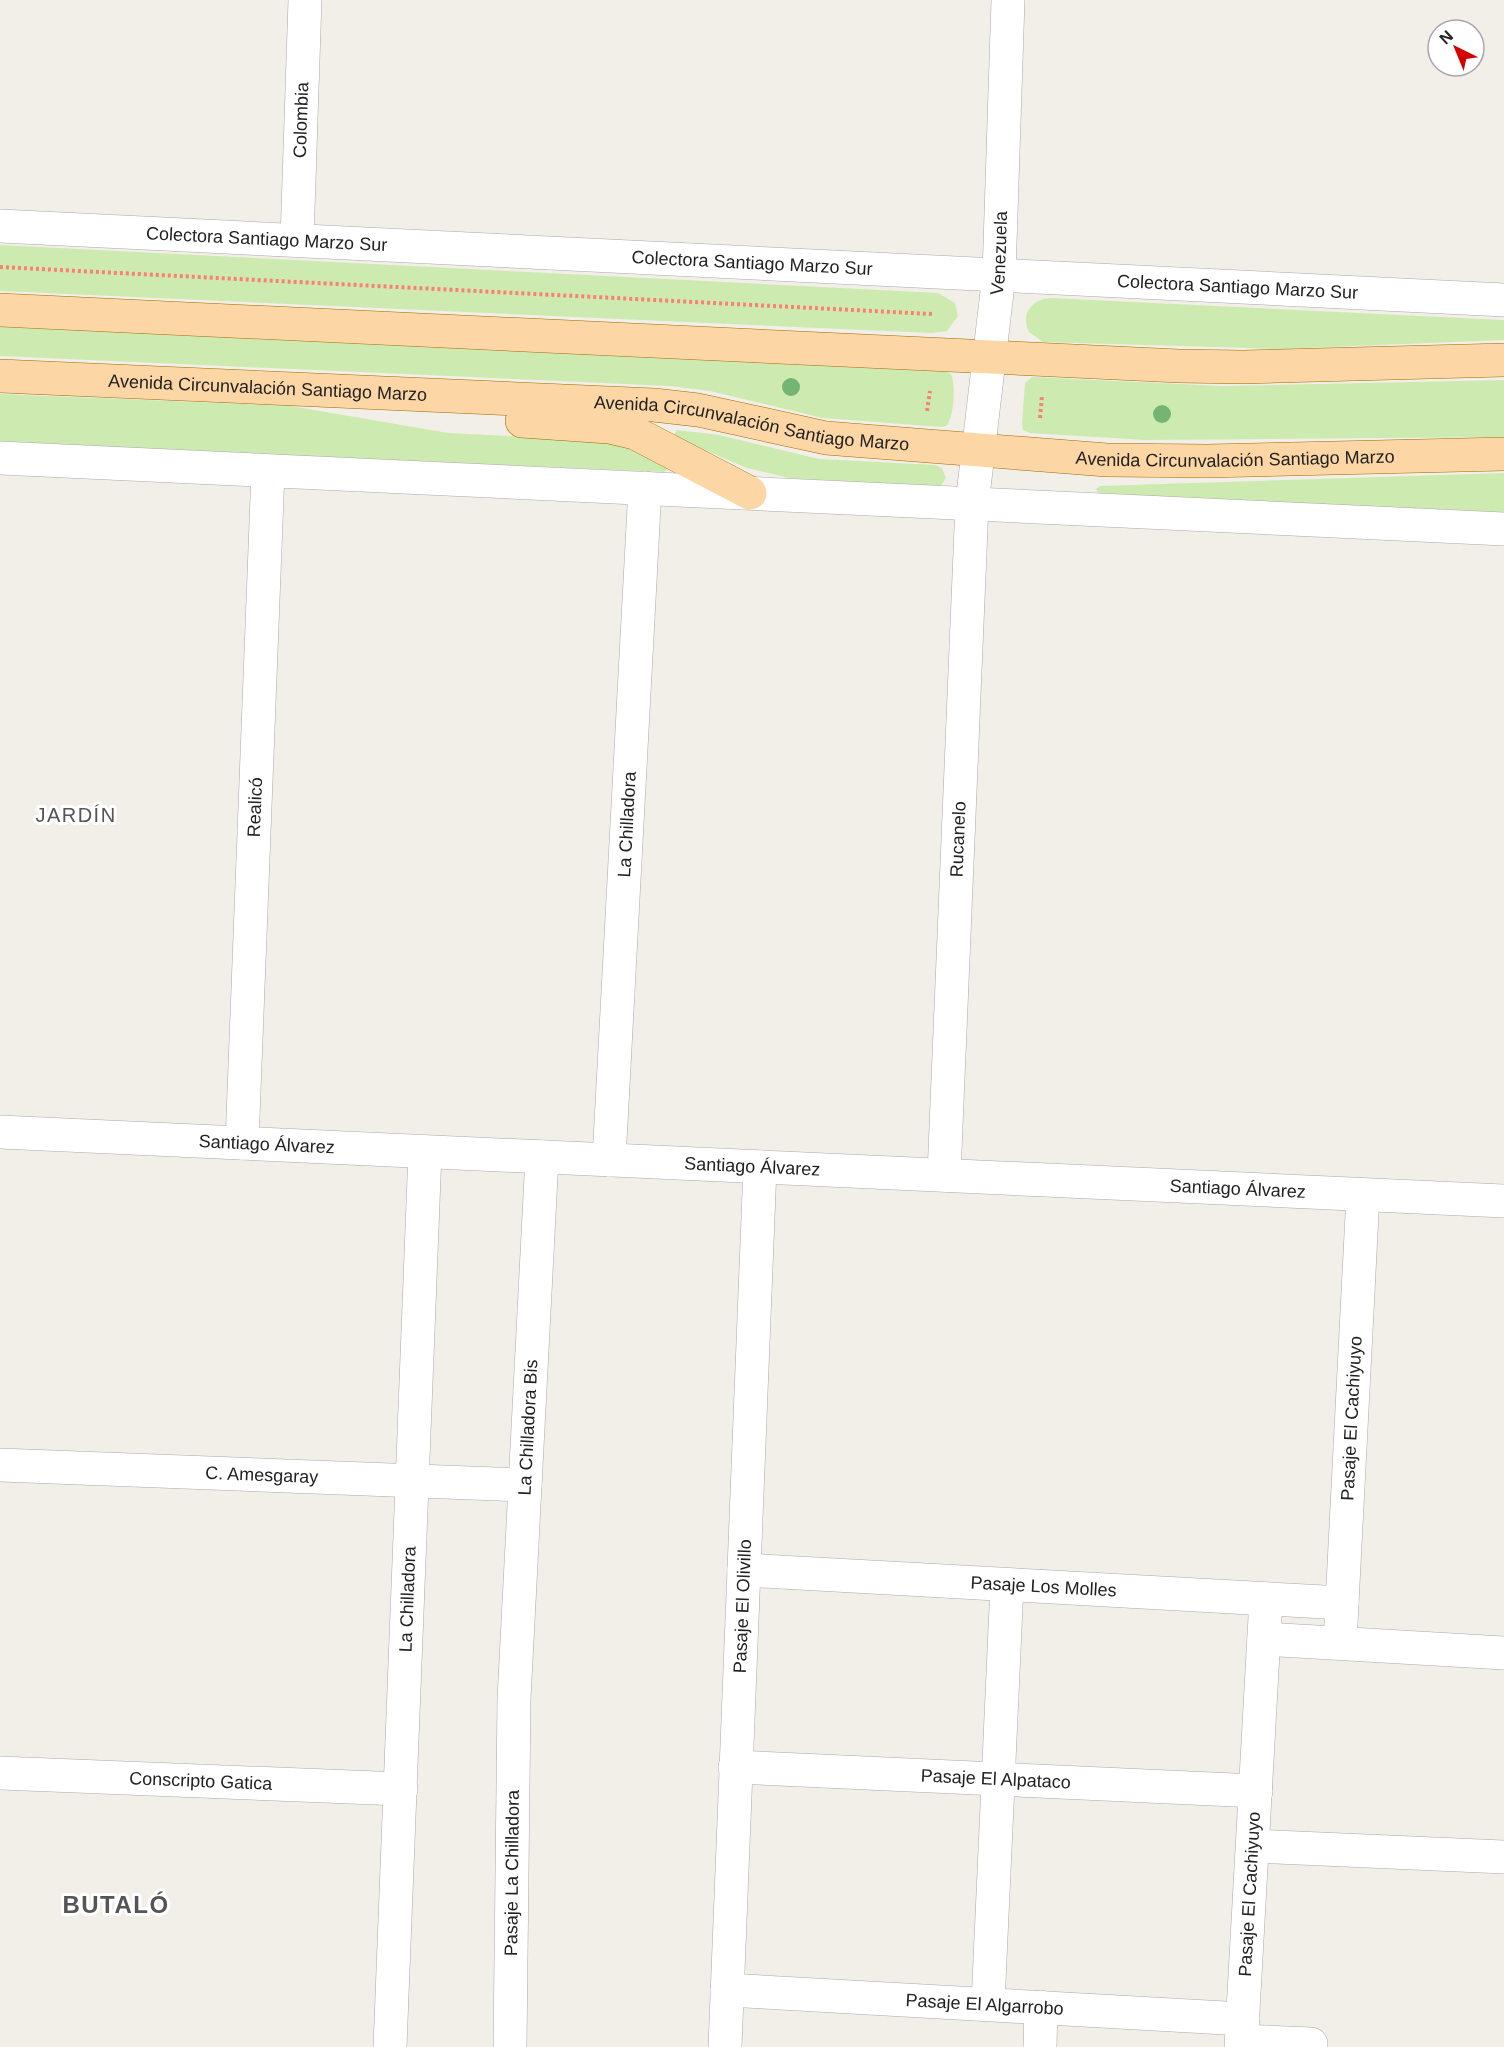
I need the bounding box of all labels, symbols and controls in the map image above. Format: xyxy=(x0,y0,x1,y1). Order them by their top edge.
north arrow xyxy=(1426,18,1486,78)
text: N xyxy=(1436,27,1456,48)
street label: Colombia xyxy=(290,81,312,158)
street label: Venezuela xyxy=(987,210,1011,296)
street label: Colectora Santiago Marzo Sur xyxy=(146,223,388,255)
street label: Colectora Santiago Marzo Sur xyxy=(631,247,873,279)
street label: Colectora Santiago Marzo Sur xyxy=(1117,271,1358,303)
street label: Avenida Circunvalación Santiago Marzo xyxy=(108,371,428,405)
street label: Avenida Circunvalación Santiago Marzo xyxy=(593,392,910,454)
street label: Avenida Circunvalación Santiago Marzo xyxy=(1075,447,1395,471)
street label: La Chilladora xyxy=(614,770,640,878)
street label: Realicó xyxy=(244,777,266,838)
street label: Rucanelo xyxy=(946,801,970,878)
district label: JARDÍN xyxy=(35,804,117,826)
street label: Santiago Álvarez xyxy=(198,1131,335,1157)
street label: Santiago Álvarez xyxy=(684,1153,821,1180)
street label: Santiago Álvarez xyxy=(1169,1176,1306,1202)
street label: Pasaje El Cachiyuyo xyxy=(1337,1335,1366,1501)
street label: La Chilladora Bis xyxy=(515,1359,542,1496)
street label: C. Amesgaray xyxy=(205,1463,319,1487)
street label: Pasaje El Olivillo xyxy=(730,1539,755,1674)
street label: La Chilladora xyxy=(395,1545,420,1653)
street label: Pasaje Los Molles xyxy=(970,1573,1117,1601)
street label: Pasaje El Alpataco xyxy=(920,1766,1071,1792)
street label: Conscripto Gatica xyxy=(129,1768,274,1794)
street label: Pasaje La Chilladora xyxy=(501,1789,523,1956)
street label: Pasaje El Cachiyuyo xyxy=(1235,1811,1264,1977)
district label: BUTALÓ xyxy=(62,1891,170,1918)
street label: Pasaje El Algarrobo xyxy=(905,1990,1064,2019)

